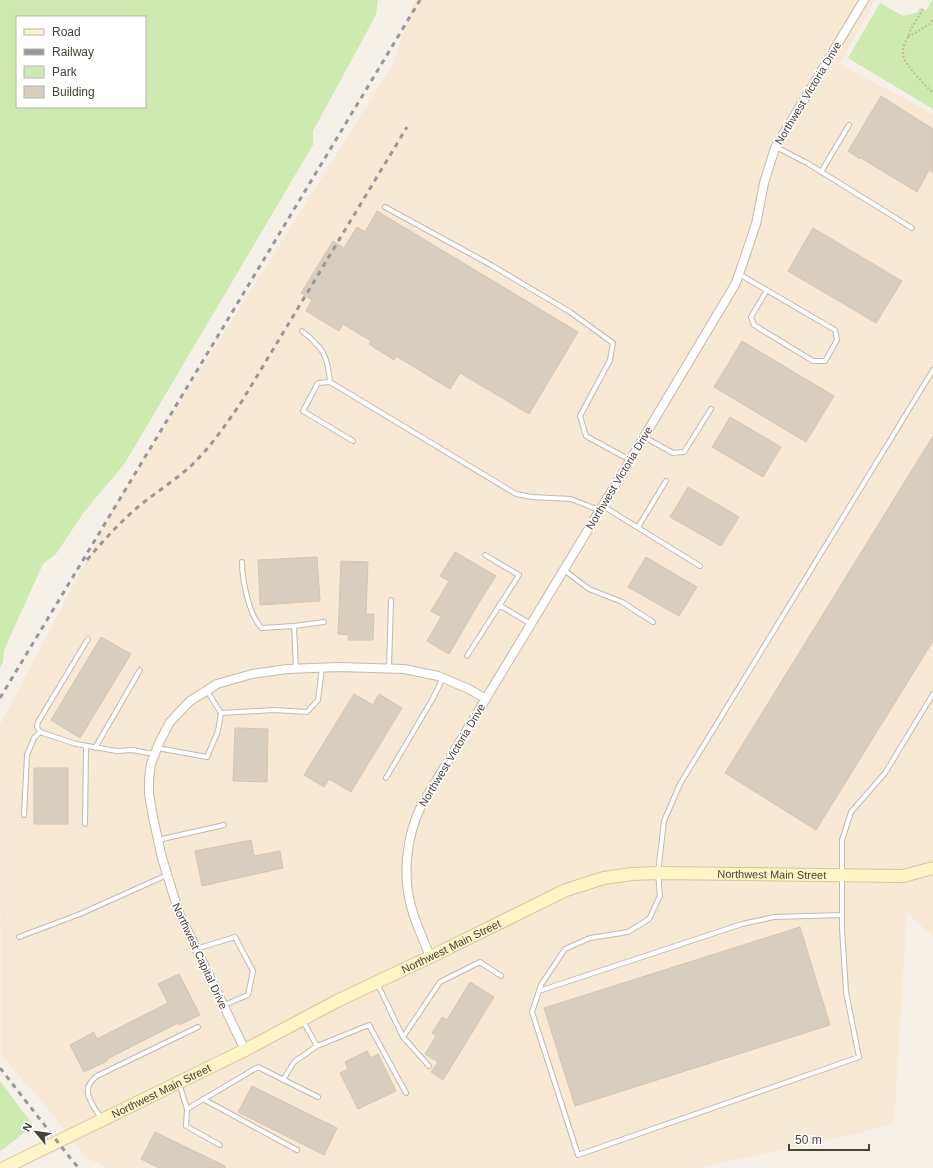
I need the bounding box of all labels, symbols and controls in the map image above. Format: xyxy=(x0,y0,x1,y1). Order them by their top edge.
legend xyxy=(16,16,146,108)
text: Road xyxy=(52,25,81,39)
street label: Northwest Victoria Drive xyxy=(773,39,843,147)
text: Railway xyxy=(52,45,94,59)
text: Park xyxy=(52,65,78,79)
text: Building xyxy=(52,85,95,99)
street label: Northwest Victoria Drive xyxy=(584,424,654,532)
street label: Northwest Victoria Drive xyxy=(417,701,487,809)
street label: Northwest Main Street xyxy=(717,868,826,881)
street label: Northwest Capital Drive xyxy=(170,901,230,1011)
street label: Northwest Main Street xyxy=(399,917,503,976)
street label: Northwest Main Street xyxy=(110,1062,213,1120)
north arrow xyxy=(16,1112,56,1152)
text: N xyxy=(20,1121,34,1134)
scale bar xyxy=(789,1126,869,1152)
text: 50 m xyxy=(795,1133,822,1147)

